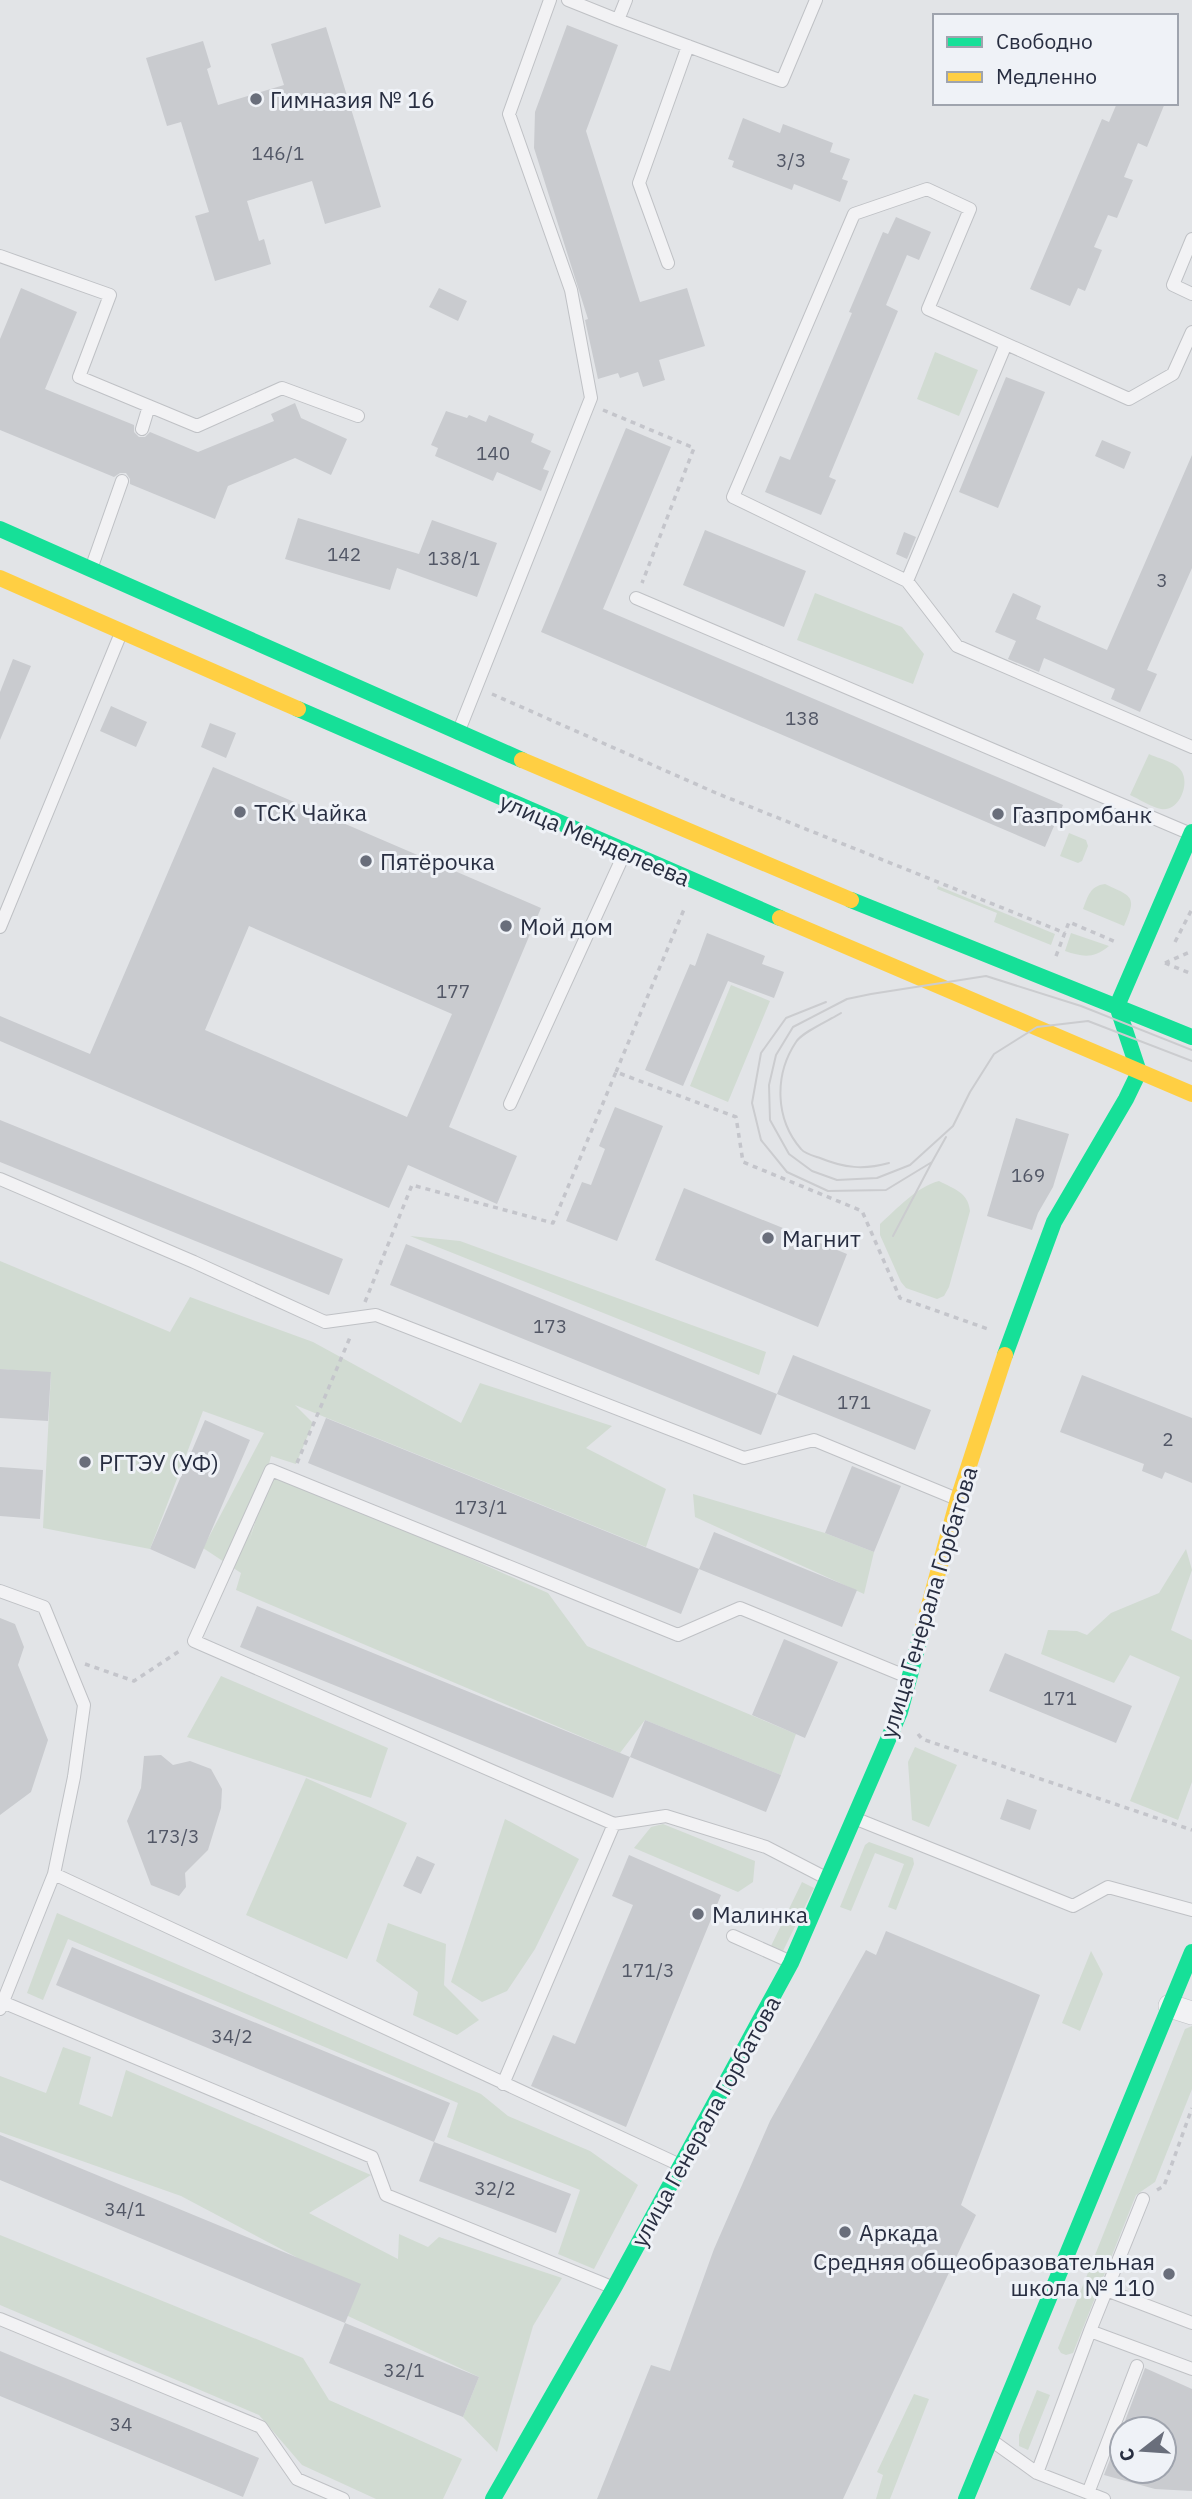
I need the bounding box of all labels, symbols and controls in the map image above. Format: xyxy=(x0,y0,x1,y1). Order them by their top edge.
legend xyxy=(933,14,1178,105)
text: Свободно xyxy=(996,27,1093,55)
text: Медленно xyxy=(996,62,1097,90)
place label: Гимназия № 16 xyxy=(270,84,435,114)
marker: Гимназия № 16 xyxy=(248,91,264,107)
house number: 146/1 xyxy=(252,141,304,165)
house number: 3/3 xyxy=(776,148,806,172)
house number: 140 xyxy=(476,441,510,465)
house number: 142 xyxy=(327,542,361,566)
house number: 138/1 xyxy=(428,546,480,570)
house number: 3 xyxy=(1156,568,1168,592)
house number: 138 xyxy=(785,706,819,730)
street label: улица Менделеева xyxy=(495,785,695,893)
place label: ТСК Чайка xyxy=(254,797,367,827)
place label: Газпромбанк xyxy=(1012,799,1152,829)
marker: ТСК Чайка xyxy=(232,804,248,820)
marker: Газпромбанк xyxy=(990,806,1006,822)
place label: Пятёрочка xyxy=(380,846,495,876)
marker: Пятёрочка xyxy=(358,853,374,869)
place label: Мой дом xyxy=(520,911,613,941)
marker: Мой дом xyxy=(498,918,514,934)
house number: 177 xyxy=(436,979,470,1003)
house number: 169 xyxy=(1011,1163,1045,1187)
place label: Магнит xyxy=(782,1223,861,1253)
marker: Магнит xyxy=(760,1230,776,1246)
house number: 173 xyxy=(533,1314,567,1338)
house number: 171 xyxy=(837,1390,871,1414)
house number: 2 xyxy=(1162,1427,1174,1451)
place label: РГТЭУ (УФ) xyxy=(99,1447,219,1477)
marker: РГТЭУ (УФ) xyxy=(77,1454,93,1470)
street label: улица Генерала Горбатова xyxy=(872,1463,984,1741)
house number: 173/1 xyxy=(455,1495,507,1519)
house number: 171 xyxy=(1043,1686,1077,1710)
house number: 173/3 xyxy=(147,1824,199,1848)
place label: Малинка xyxy=(712,1899,808,1929)
marker: Малинка xyxy=(690,1906,706,1922)
house number: 171/3 xyxy=(622,1958,674,1982)
street label: улица Генерала Горбатова xyxy=(623,1990,787,2252)
house number: 34/2 xyxy=(211,2024,253,2048)
house number: 32/2 xyxy=(474,2176,516,2200)
house number: 34/1 xyxy=(104,2197,146,2221)
place label: Аркада xyxy=(859,2217,938,2247)
marker: Аркада xyxy=(837,2224,853,2240)
place label: Средняя общеобразовательная школа № 110 xyxy=(813,2246,1155,2302)
marker: Средняя общеобразовательная школа № 110 xyxy=(1161,2266,1177,2282)
house number: 32/1 xyxy=(383,2358,425,2382)
house number: 34 xyxy=(110,2412,132,2436)
north arrow xyxy=(1108,2415,1178,2485)
text: С xyxy=(1113,2446,1140,2464)

